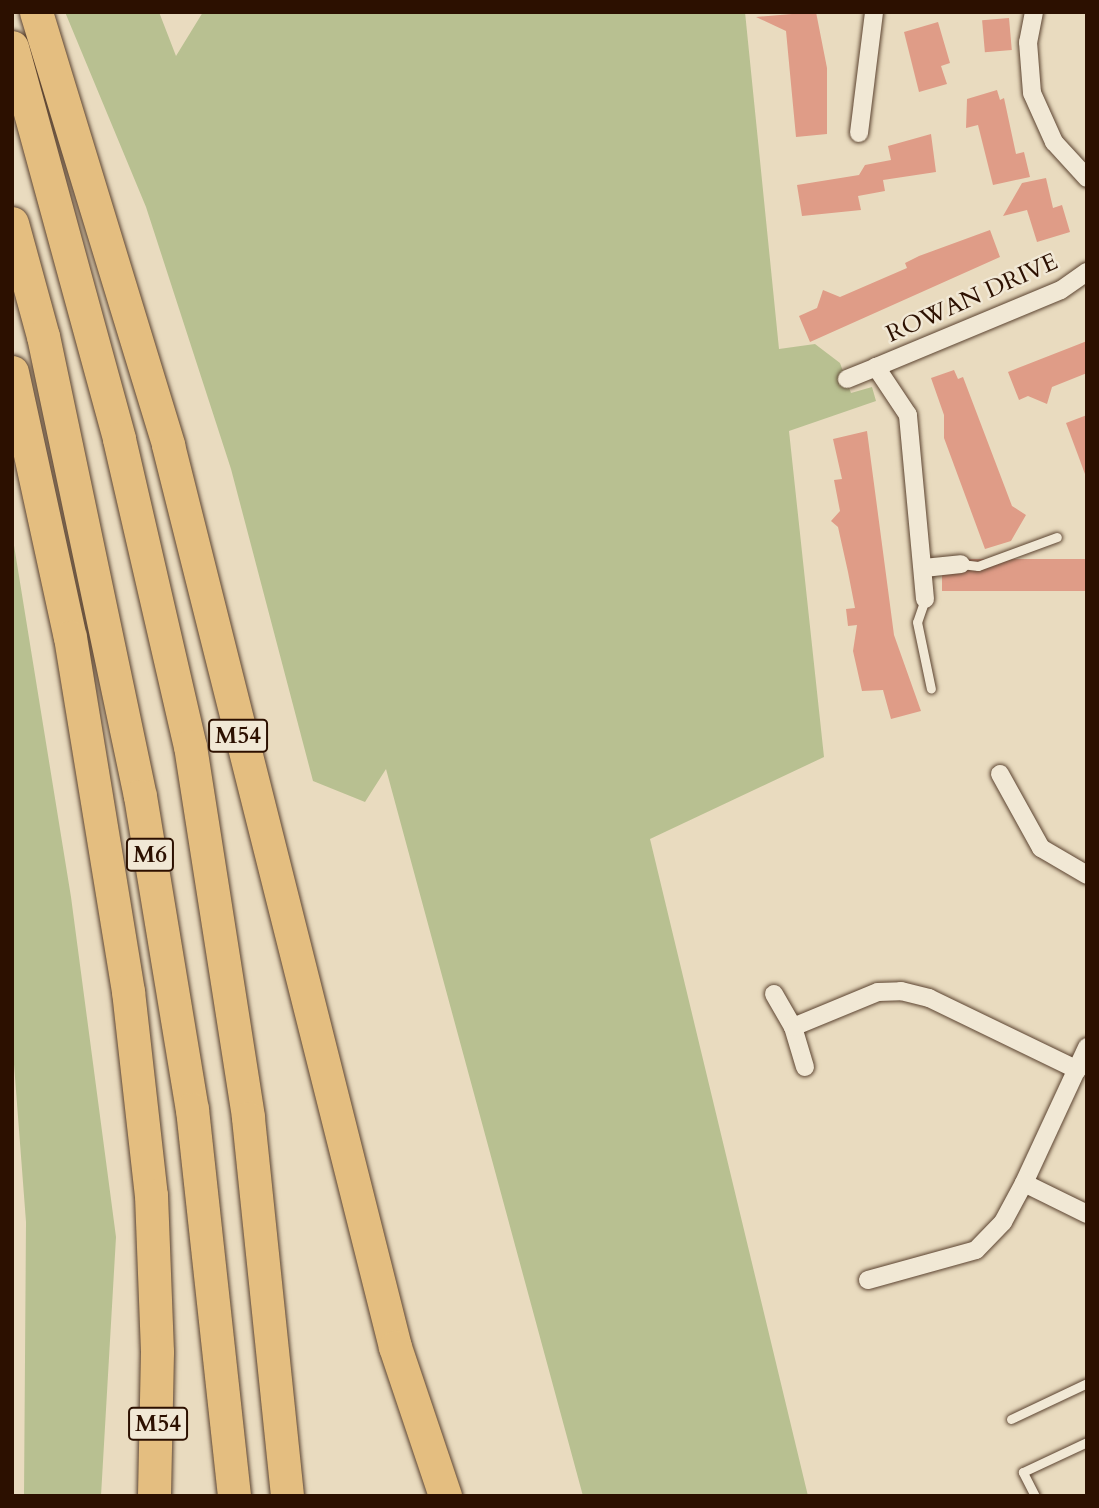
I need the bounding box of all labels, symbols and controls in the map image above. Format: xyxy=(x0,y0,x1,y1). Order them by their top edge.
street label: ROWAN DRIVE xyxy=(882,247,1062,349)
road number: M54 xyxy=(206,716,270,756)
road number: M6 xyxy=(125,835,174,874)
road number: M54 xyxy=(127,1404,190,1443)

